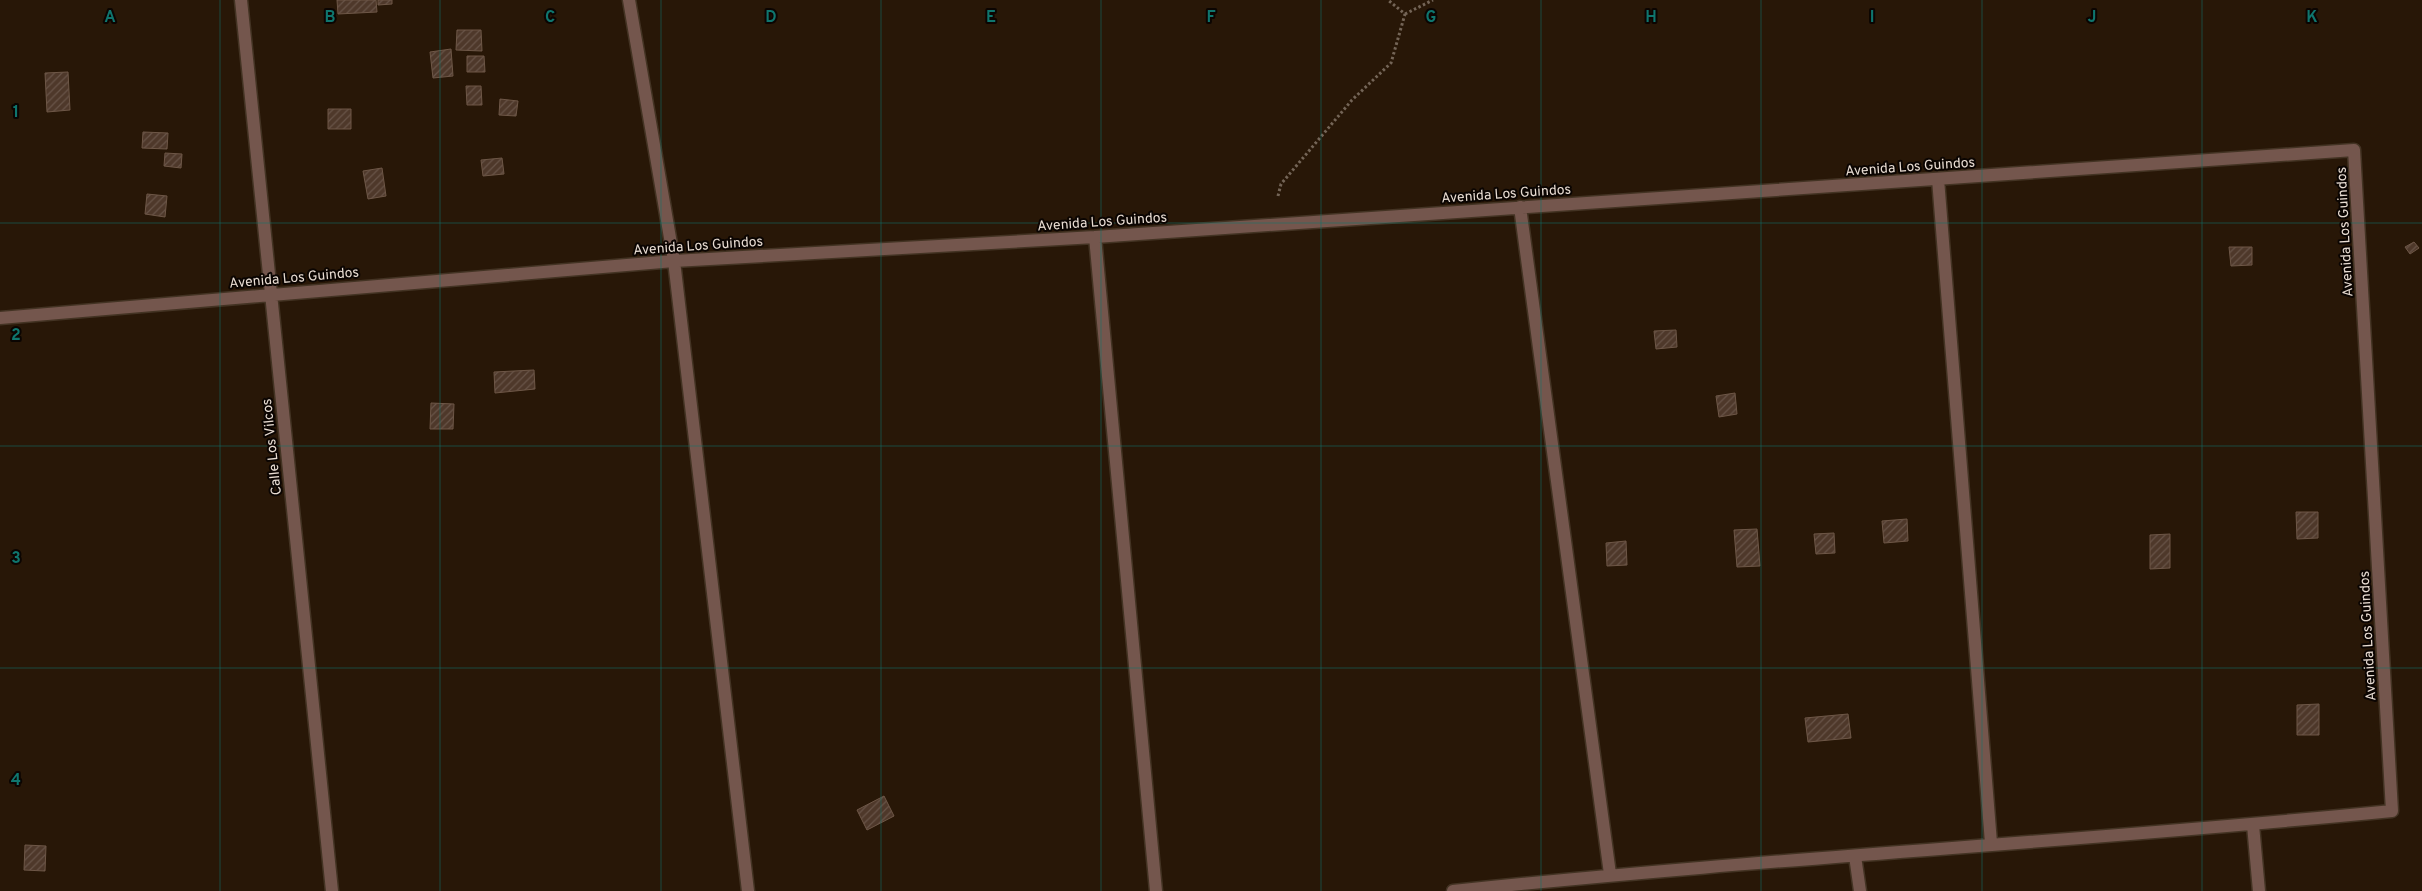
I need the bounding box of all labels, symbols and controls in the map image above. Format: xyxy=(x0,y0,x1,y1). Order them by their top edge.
text: A xyxy=(104,8,116,28)
text: B xyxy=(324,8,336,28)
text: C xyxy=(545,8,555,28)
text: D xyxy=(765,8,777,28)
text: E xyxy=(986,8,996,28)
text: F xyxy=(1206,8,1216,28)
text: G xyxy=(1426,8,1436,28)
text: H xyxy=(1645,8,1657,28)
text: I xyxy=(1870,8,1874,28)
text: J xyxy=(2088,8,2096,28)
text: K xyxy=(2306,8,2318,28)
text: 1 xyxy=(13,103,19,123)
street label: Avenida Los Guindos xyxy=(1845,154,1976,181)
street label: Avenida Los Guindos xyxy=(2334,166,2357,297)
street label: Avenida Los Guindos xyxy=(1441,181,1572,208)
street label: Avenida Los Guindos xyxy=(1037,209,1168,236)
street label: Avenida Los Guindos xyxy=(633,233,764,260)
street label: Avenida Los Guindos xyxy=(229,264,360,293)
text: 2 xyxy=(11,326,21,346)
street label: Calle Los Vilcos xyxy=(259,398,286,496)
text: 3 xyxy=(11,549,21,569)
street label: Avenida Los Guindos xyxy=(2357,570,2380,701)
text: 4 xyxy=(11,771,21,791)

